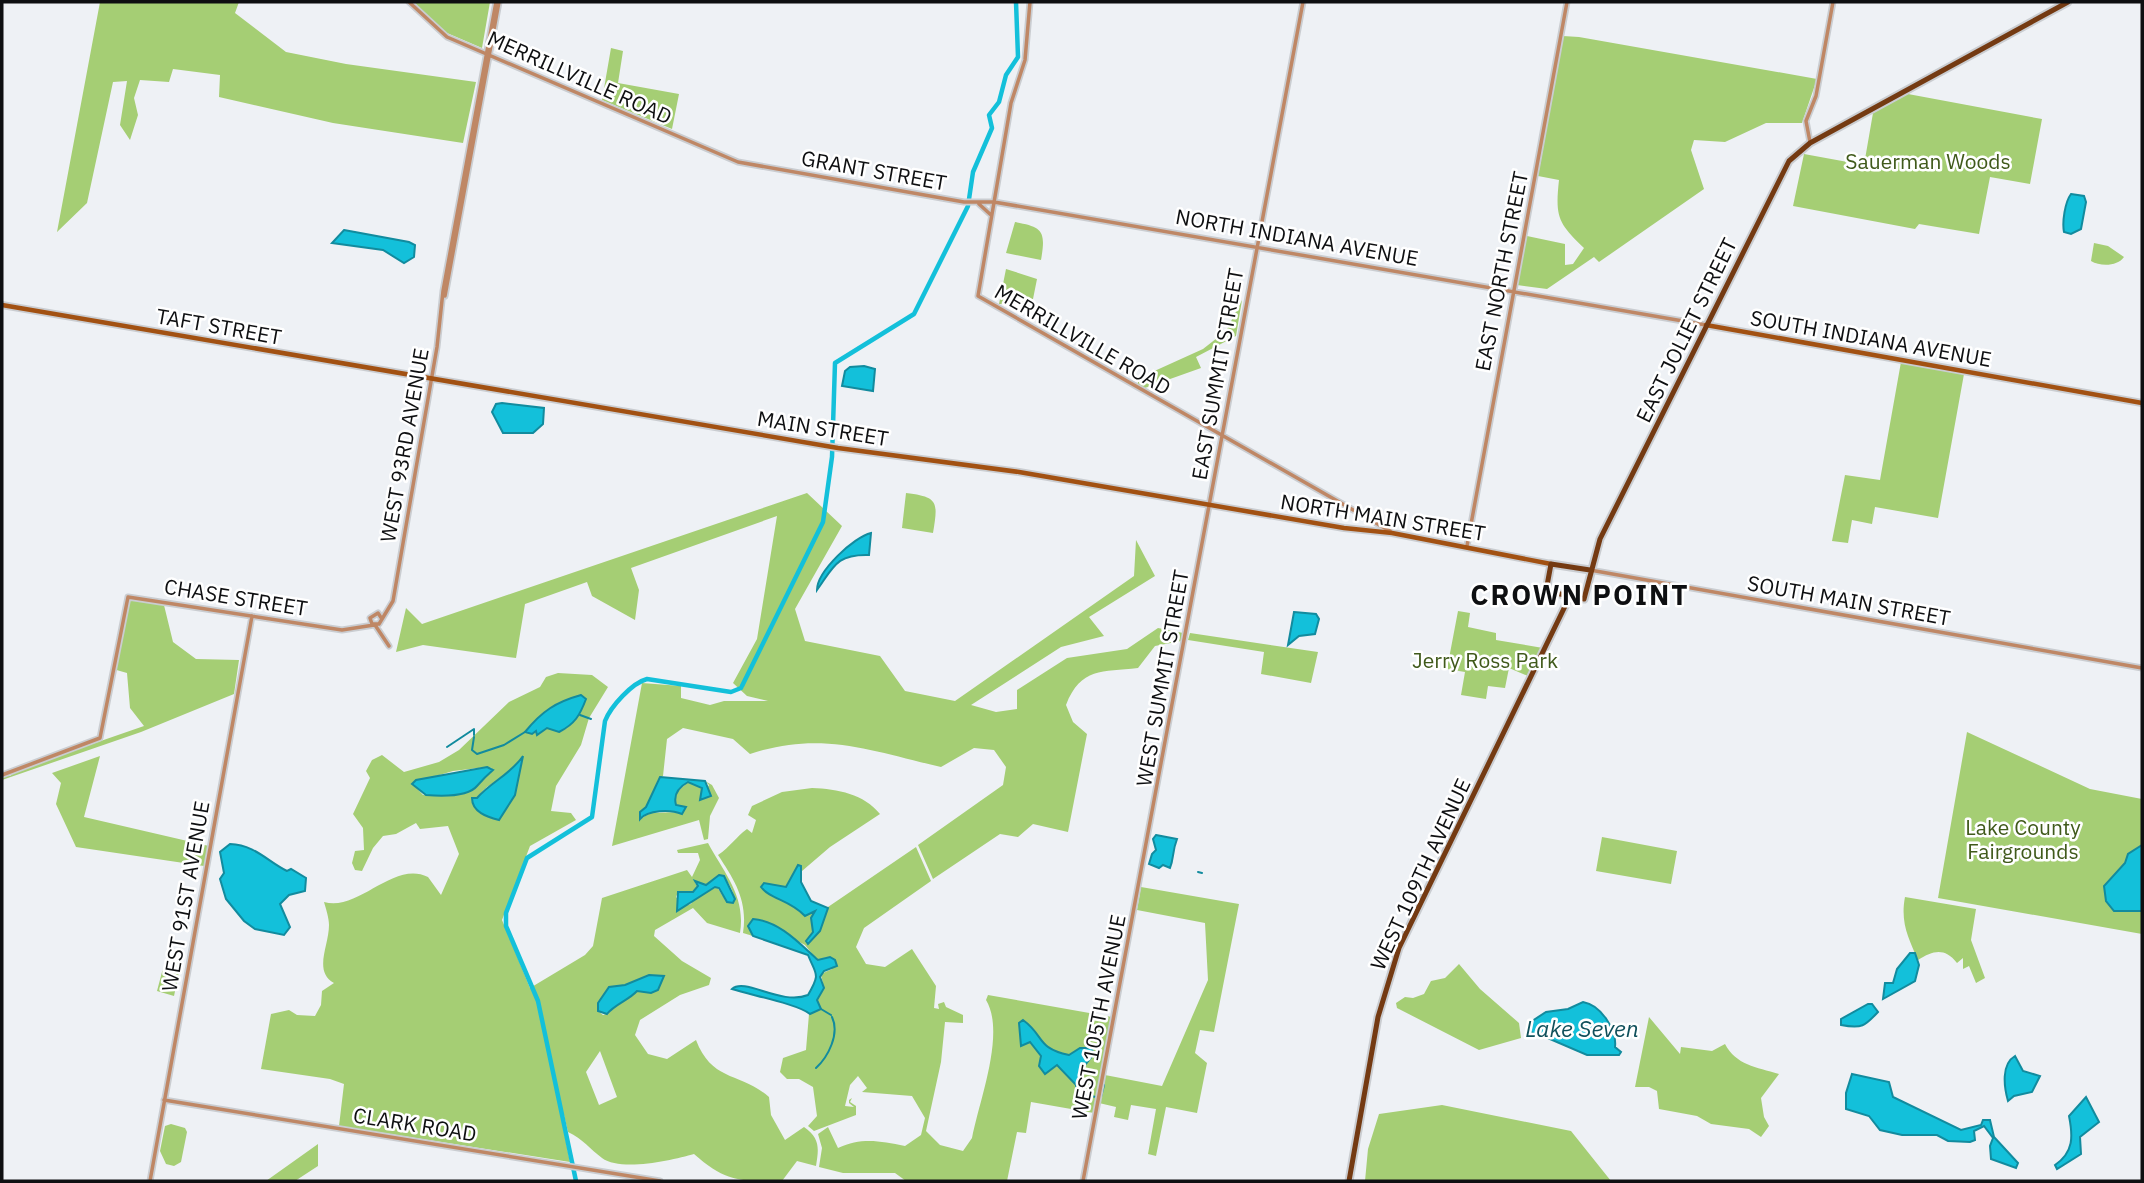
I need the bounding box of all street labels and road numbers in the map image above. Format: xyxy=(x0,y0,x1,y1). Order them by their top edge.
street label: MERRILLVILLE ROAD xyxy=(483,24,677,130)
street label: GRANT STREET xyxy=(799,143,949,197)
street label: EAST NORTH STREET xyxy=(1468,169,1534,373)
street label: NORTH INDIANA AVENUE xyxy=(1173,202,1421,272)
street label: EAST JOLIET STREET xyxy=(1629,233,1743,427)
street label: EAST SUMMIT STREET xyxy=(1185,266,1249,482)
street label: MERRILLVILLE ROAD xyxy=(990,277,1176,401)
street label: TAFT STREET xyxy=(154,301,284,351)
street label: SOUTH INDIANA AVENUE xyxy=(1748,303,1994,373)
street label: WEST 93RD AVENUE xyxy=(373,346,435,544)
street label: MAIN STREET xyxy=(755,404,891,452)
street label: NORTH MAIN STREET xyxy=(1279,487,1487,547)
street label: WEST SUMMIT STREET xyxy=(1129,567,1195,789)
street label: SOUTH MAIN STREET xyxy=(1745,568,1953,632)
street label: CHASE STREET xyxy=(162,572,310,622)
street label: WEST 109TH AVENUE xyxy=(1363,774,1477,974)
street label: WEST 91ST AVENUE xyxy=(154,799,216,993)
street label: WEST 105TH AVENUE xyxy=(1064,912,1132,1122)
street label: CLARK ROAD xyxy=(351,1100,479,1148)

